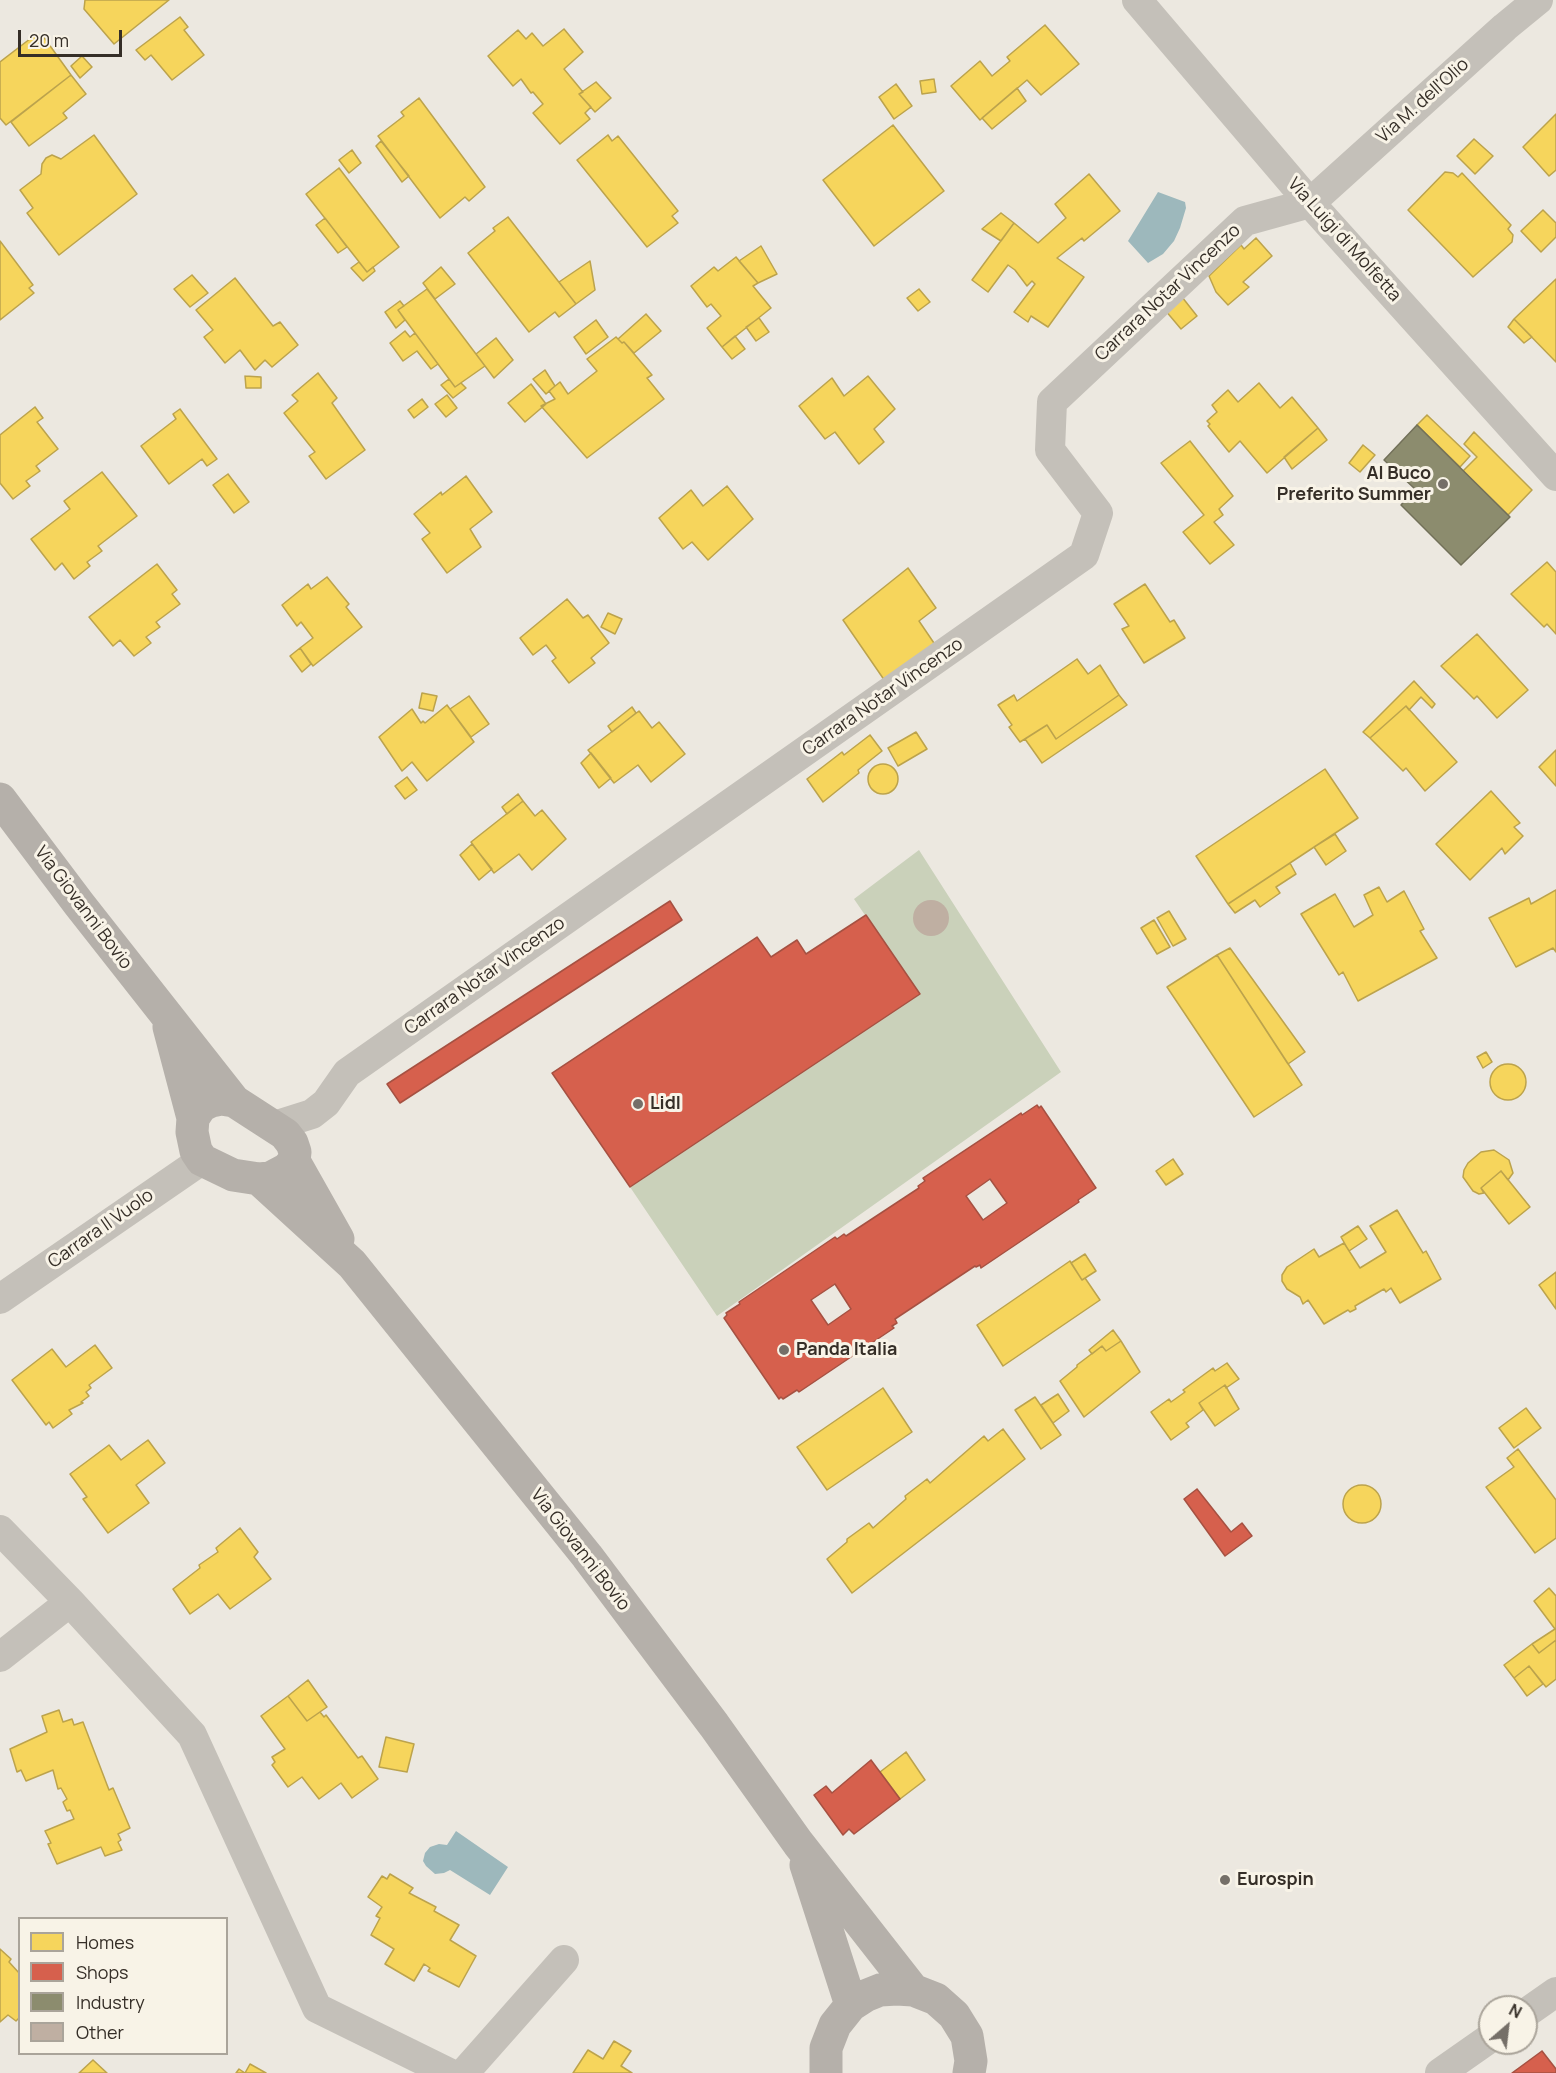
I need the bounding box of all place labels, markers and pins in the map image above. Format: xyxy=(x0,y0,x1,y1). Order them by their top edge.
place label: Al Buco Preferito Summer xyxy=(1277,463,1431,506)
marker: Al Buco Preferito Summer xyxy=(1436,477,1450,491)
place label: Lidl xyxy=(650,1093,681,1115)
marker: Lidl xyxy=(631,1097,645,1111)
place label: Panda Italia xyxy=(796,1339,897,1361)
marker: Panda Italia xyxy=(777,1343,791,1357)
place label: Eurospin xyxy=(1237,1869,1314,1891)
marker: Eurospin xyxy=(1218,1873,1232,1887)

